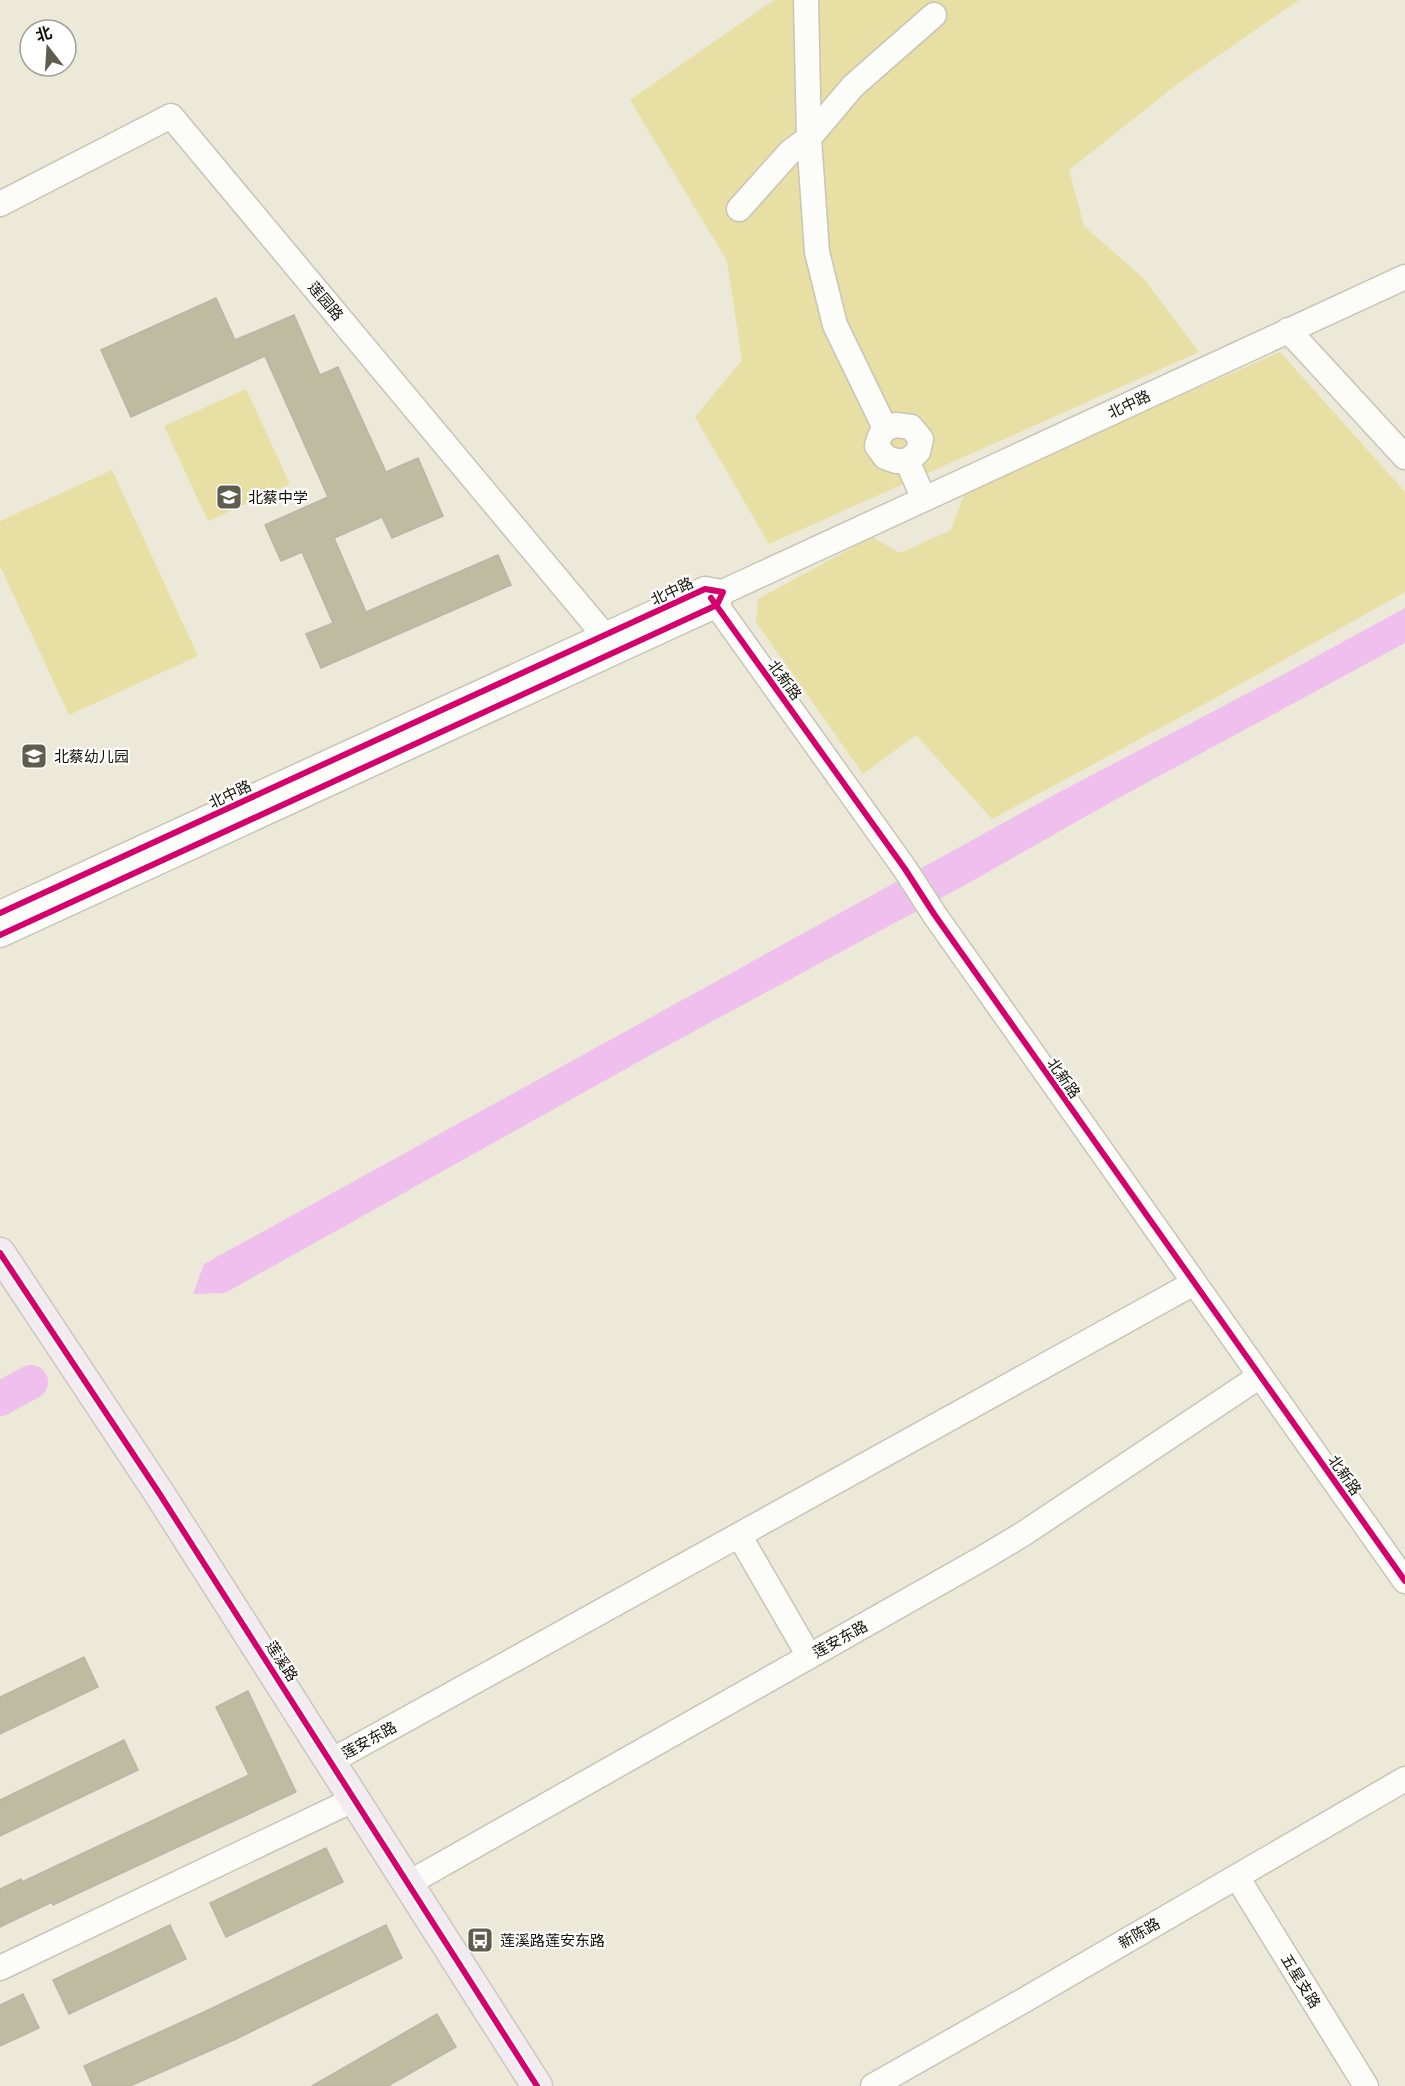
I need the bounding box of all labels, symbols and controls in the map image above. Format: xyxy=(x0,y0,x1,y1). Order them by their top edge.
north arrow xyxy=(18,18,78,78)
text: 北 xyxy=(33,21,54,47)
street label: 莲园路 xyxy=(303,277,349,325)
street label: 北中路 xyxy=(1104,385,1154,423)
school or university icon: 北蔡中学 xyxy=(214,482,244,512)
place label: 北蔡中学 xyxy=(248,487,308,508)
street label: 北中路 xyxy=(647,572,697,610)
street label: 北新路 xyxy=(763,656,807,704)
school or university icon: 北蔡幼儿园 xyxy=(19,741,49,771)
place label: 北蔡幼儿园 xyxy=(54,746,129,767)
street label: 北中路 xyxy=(205,775,255,813)
street label: 北新路 xyxy=(1042,1054,1086,1102)
street label: 北新路 xyxy=(1323,1451,1367,1499)
street label: 莲安东路 xyxy=(809,1615,871,1663)
street label: 莲溪路 xyxy=(261,1636,303,1686)
street label: 莲安东路 xyxy=(338,1716,400,1764)
street label: 新陈路 xyxy=(1114,1913,1164,1953)
bus stop icon: 莲溪路莲安东路 xyxy=(465,1925,495,1955)
place label: 莲溪路莲安东路 xyxy=(500,1930,605,1951)
street label: 五星支路 xyxy=(1276,1950,1326,2012)

